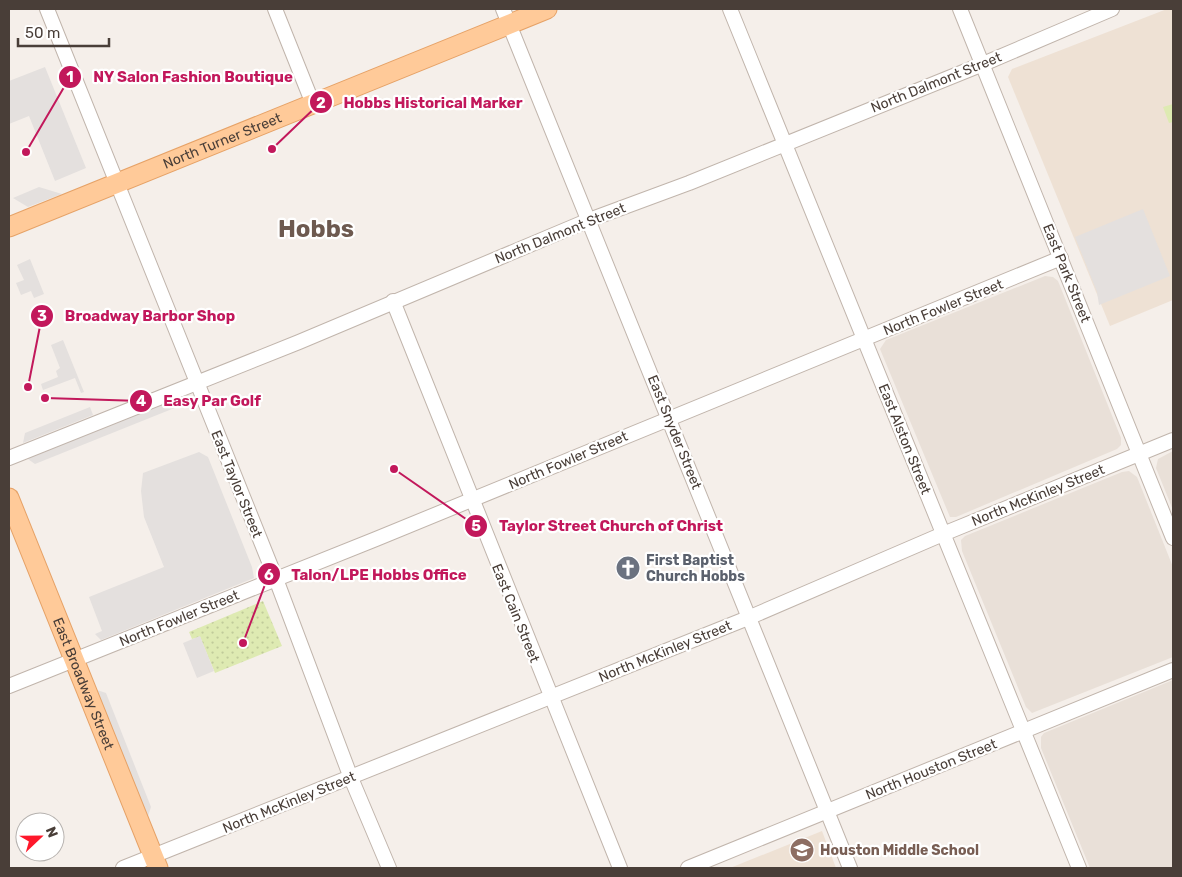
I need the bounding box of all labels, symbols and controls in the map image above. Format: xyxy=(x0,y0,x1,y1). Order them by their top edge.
scale bar xyxy=(18,15,109,47)
text: 50 m xyxy=(25,24,60,42)
street label: North Dalmont Street xyxy=(868,48,1005,116)
callout: NY Salon Fashion Boutique xyxy=(58,62,303,92)
text: 1 xyxy=(66,68,74,86)
text: NY Salon Fashion Boutique xyxy=(93,68,293,86)
callout: Hobbs Historical Marker xyxy=(309,87,533,117)
text: 2 xyxy=(316,94,326,112)
text: Hobbs Historical Marker xyxy=(343,94,523,112)
street label: North Turner Street xyxy=(161,109,285,173)
street label: North Dalmont Street xyxy=(492,199,629,267)
district label: Hobbs xyxy=(278,215,354,243)
street label: East Park Street xyxy=(1039,221,1094,326)
street label: North Fowler Street xyxy=(881,275,1006,339)
callout: Broadway Barbor Shop xyxy=(29,301,245,331)
text: 3 xyxy=(37,307,47,325)
text: Broadway Barbor Shop xyxy=(65,307,235,325)
street label: East Snyder Street xyxy=(644,373,705,492)
street label: East Alston Street xyxy=(875,381,935,497)
callout: Easy Par Golf xyxy=(128,386,271,416)
text: 4 xyxy=(136,392,146,410)
text: Easy Par Golf xyxy=(163,392,261,410)
street label: North Fowler Street xyxy=(506,427,631,493)
street label: East Taylor Street xyxy=(207,428,266,541)
street label: North McKinley Street xyxy=(969,461,1108,530)
callout: Taylor Street Church of Christ xyxy=(463,511,733,541)
text: 5 xyxy=(471,517,481,535)
text: Taylor Street Church of Christ xyxy=(499,517,723,535)
place label: First Baptist Church Hobbs xyxy=(646,552,745,585)
church icon: First Baptist Church Hobbs xyxy=(615,555,641,581)
callout: Talon/LPE Hobbs Office xyxy=(257,559,477,589)
street label: East Cain Street xyxy=(488,561,543,666)
text: 6 xyxy=(264,566,274,584)
text: Talon/LPE Hobbs Office xyxy=(291,566,467,584)
street label: North Fowler Street xyxy=(117,586,242,650)
street label: East Broadway Street xyxy=(49,615,118,753)
street label: North McKinley Street xyxy=(596,617,735,686)
street label: North Houston Street xyxy=(863,735,1000,804)
street label: North McKinley Street xyxy=(220,768,359,837)
north arrow xyxy=(15,812,65,862)
text: N xyxy=(42,824,61,840)
school or university icon: Houston Middle School xyxy=(789,837,815,863)
place label: Houston Middle School xyxy=(820,842,979,859)

